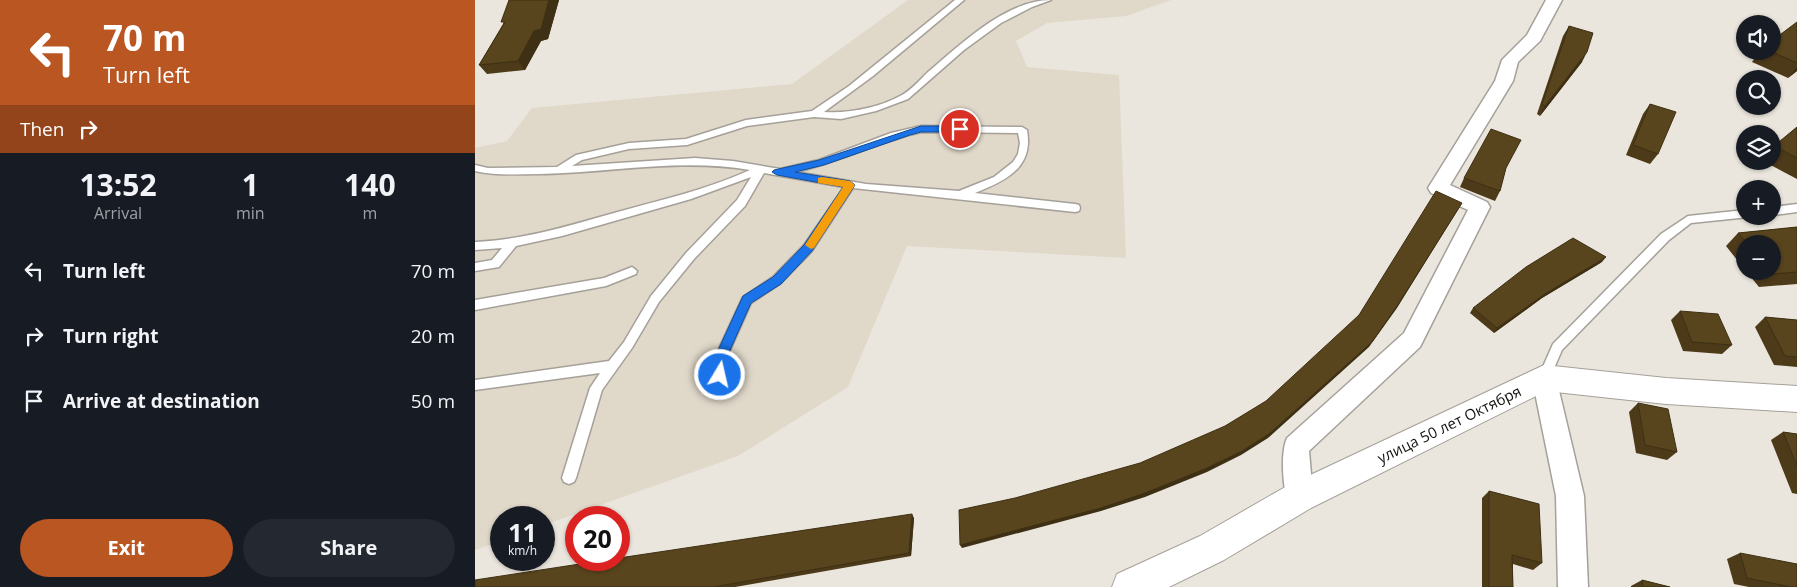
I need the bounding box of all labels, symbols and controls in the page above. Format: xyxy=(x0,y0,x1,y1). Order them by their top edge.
text: 70 m xyxy=(103,14,186,61)
map controls xyxy=(1736,15,1781,280)
button: sound xyxy=(1736,15,1781,60)
icon: left xyxy=(20,20,85,85)
text: Turn left xyxy=(103,59,190,89)
button: search xyxy=(1736,70,1781,115)
pin xyxy=(939,108,981,150)
icon: right xyxy=(74,115,102,143)
icon: arrive xyxy=(946,115,974,143)
text: Then xyxy=(20,116,64,142)
button: layers xyxy=(1736,125,1781,170)
text: 13:52 xyxy=(79,164,157,205)
text: 1 xyxy=(242,164,259,205)
text: 140 xyxy=(344,164,396,205)
button: + xyxy=(1736,180,1781,225)
text: Arrival xyxy=(94,202,142,224)
text: min xyxy=(236,202,265,224)
text: m xyxy=(362,202,377,224)
button: − xyxy=(1736,235,1781,280)
icon: left xyxy=(20,257,48,285)
text: Turn left xyxy=(63,258,145,284)
text: 70 m xyxy=(411,258,455,284)
icon: right xyxy=(20,322,48,350)
text: Turn right xyxy=(63,323,158,349)
text: 20 m xyxy=(411,323,455,349)
position arrow xyxy=(693,348,745,400)
street label: улица 50 лет Октября xyxy=(1374,380,1524,468)
icon: arrive xyxy=(20,387,48,415)
text: Arrive at destination xyxy=(63,388,260,414)
text: 50 m xyxy=(411,388,455,414)
speed limit sign: 20 xyxy=(565,506,630,571)
text: 11 xyxy=(508,515,537,549)
button: Exit xyxy=(20,519,233,577)
button: Share xyxy=(243,519,455,577)
text: km/h xyxy=(508,542,537,559)

